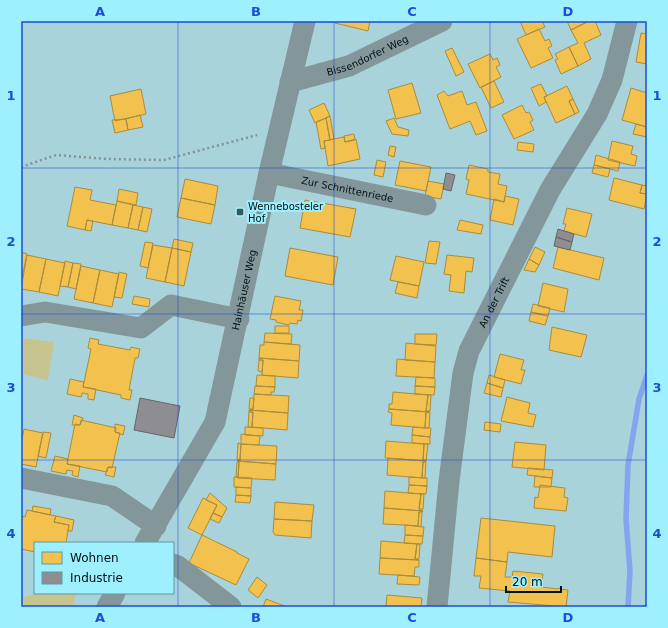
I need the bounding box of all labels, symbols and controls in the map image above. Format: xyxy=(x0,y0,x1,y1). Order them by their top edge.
text: A xyxy=(95,4,105,19)
text: B xyxy=(251,4,261,19)
text: C xyxy=(407,4,417,19)
text: D xyxy=(563,4,574,19)
street label: Bissendorfer Weg xyxy=(325,33,410,78)
text: 1 xyxy=(6,88,16,103)
text: 1 xyxy=(652,88,662,103)
street label: Zur Schnittenriede xyxy=(300,175,394,204)
place label: Wennebosteler Hof xyxy=(248,201,324,224)
marker: Wennebosteler Hof xyxy=(235,207,245,217)
text: 2 xyxy=(6,234,16,249)
text: 2 xyxy=(652,234,662,249)
street label: Hainhäuser Weg xyxy=(230,249,258,331)
street label: An der Trift xyxy=(477,275,511,329)
text: 3 xyxy=(6,380,16,395)
text: 3 xyxy=(652,380,662,395)
text: 4 xyxy=(6,526,16,541)
text: 4 xyxy=(652,526,662,541)
legend xyxy=(34,542,174,594)
text: Wohnen xyxy=(70,551,119,565)
scale bar xyxy=(506,568,561,594)
text: Industrie xyxy=(70,571,123,585)
text: 20 m xyxy=(512,575,543,589)
text: A xyxy=(95,610,105,625)
text: B xyxy=(251,610,261,625)
text: C xyxy=(407,610,417,625)
text: D xyxy=(563,610,574,625)

